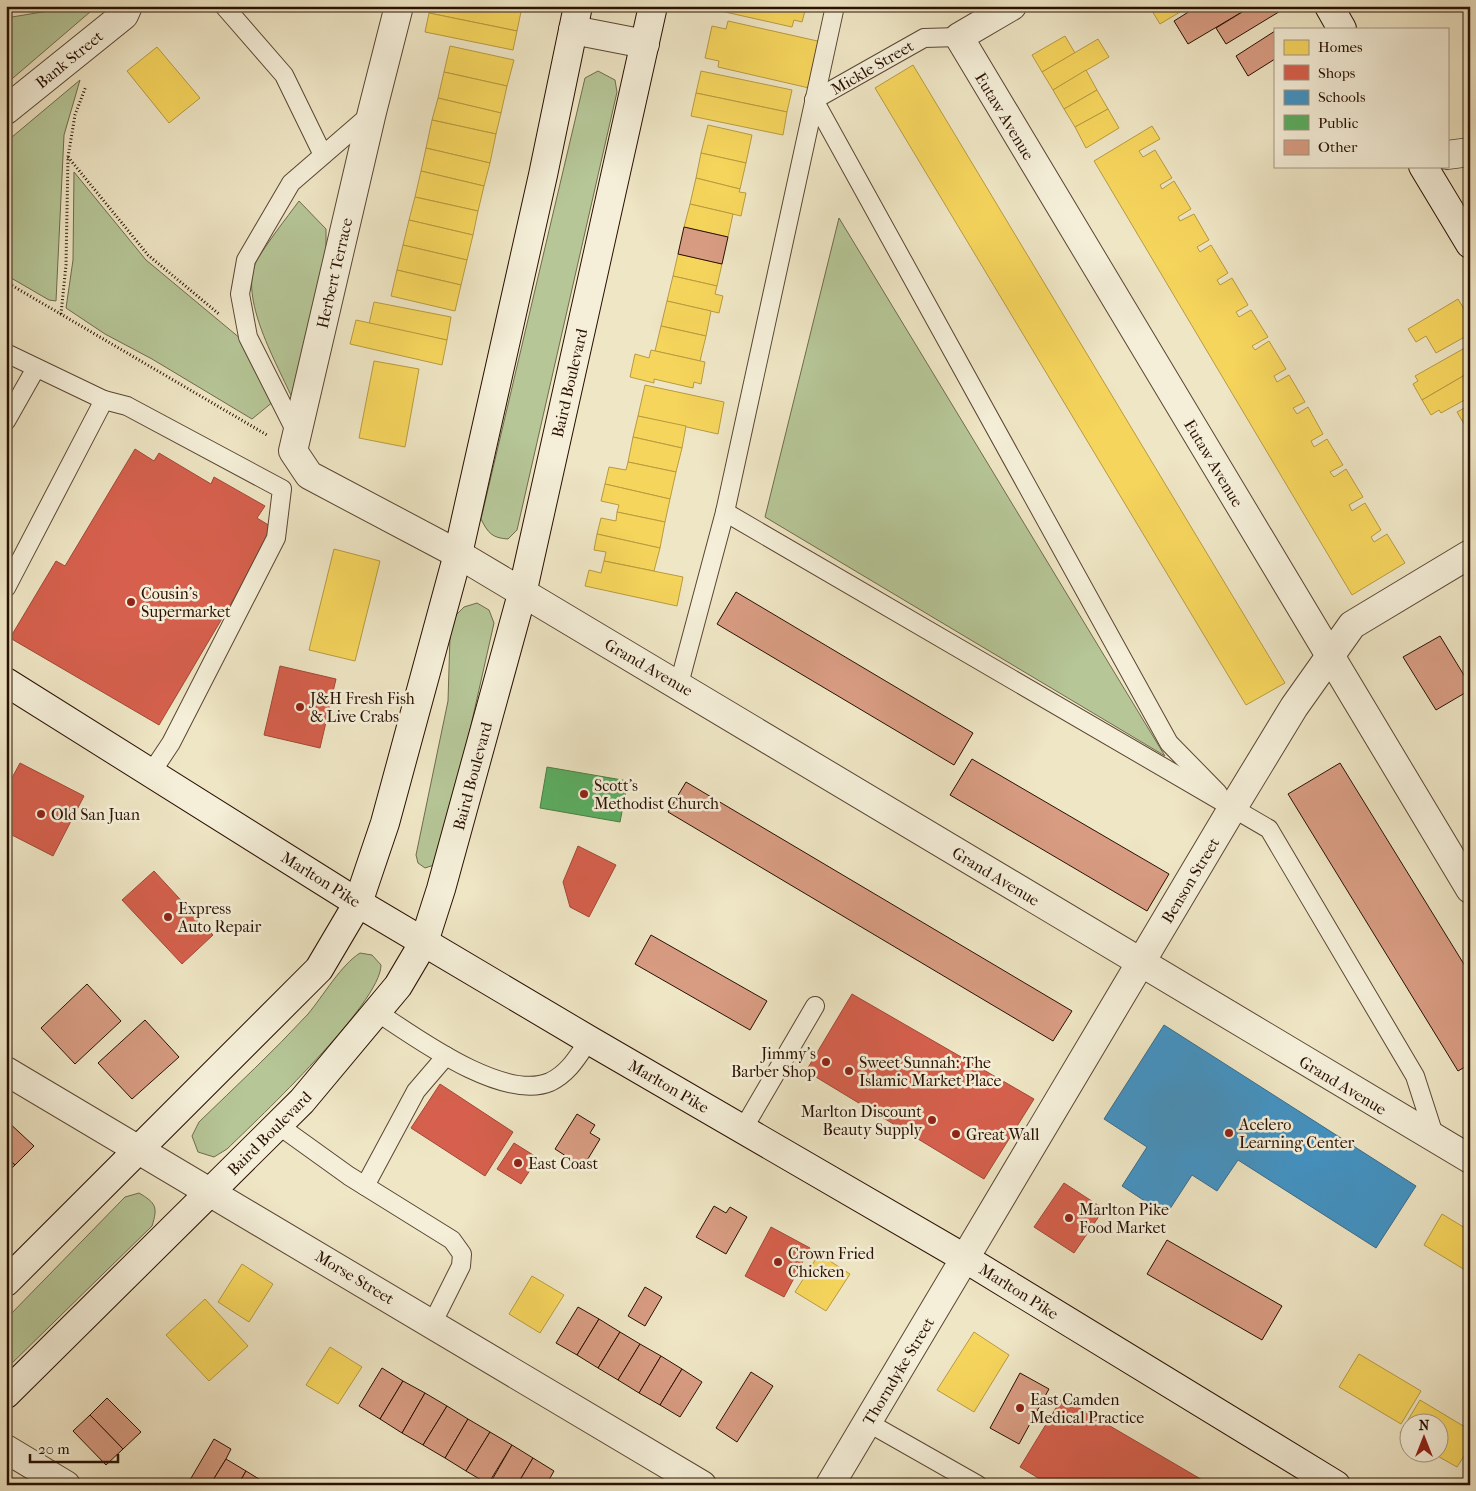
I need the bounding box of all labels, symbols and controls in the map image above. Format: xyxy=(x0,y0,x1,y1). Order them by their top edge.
street label: Bank Street xyxy=(32,26,107,92)
legend xyxy=(1274,28,1448,168)
street label: Mickle Street xyxy=(827,36,917,99)
text: Homes xyxy=(1318,38,1363,56)
text: Shops xyxy=(1318,64,1356,82)
street label: Eutaw Avenue xyxy=(971,69,1038,163)
text: Schools xyxy=(1318,88,1366,106)
text: Public xyxy=(1318,114,1359,132)
text: Other xyxy=(1318,138,1358,156)
street label: Herbert Terrace xyxy=(313,216,356,330)
street label: Baird Boulevard xyxy=(548,326,591,439)
street label: Eutaw Avenue xyxy=(1180,416,1247,510)
place label: Cousin's Supermarket xyxy=(141,584,231,621)
marker: Cousin's Supermarket xyxy=(125,596,137,608)
street label: Grand Avenue xyxy=(601,635,696,700)
place label: J&H Fresh Fish & Live Crabs xyxy=(308,689,415,726)
marker: J&H Fresh Fish & Live Crabs xyxy=(294,701,306,713)
street label: Baird Boulevard xyxy=(449,720,496,832)
place label: Scott's Methodist Church xyxy=(594,776,719,813)
marker: Scott's Methodist Church xyxy=(578,788,590,800)
place label: Old San Juan xyxy=(51,805,141,824)
marker: Old San Juan xyxy=(35,808,47,820)
street label: Benson Street xyxy=(1157,834,1224,926)
street label: Grand Avenue xyxy=(949,843,1043,910)
street label: Marlton Pike xyxy=(278,848,364,911)
place label: Express Auto Repair xyxy=(177,899,262,936)
marker: Express Auto Repair xyxy=(162,911,174,923)
place label: Jimmy's Barber Shop xyxy=(731,1044,816,1081)
street label: Grand Avenue xyxy=(1296,1052,1390,1119)
place label: Sweet Sunnah: The Islamic Market Place xyxy=(859,1053,1002,1090)
street label: Marlton Pike xyxy=(625,1056,712,1117)
marker: Jimmy's Barber Shop xyxy=(820,1056,832,1068)
marker: Sweet Sunnah: The Islamic Market Place xyxy=(843,1065,855,1077)
street label: Baird Boulevard xyxy=(223,1087,316,1179)
place label: Marlton Discount Beauty Supply xyxy=(801,1102,922,1139)
marker: Marlton Discount Beauty Supply xyxy=(926,1114,938,1126)
place label: Acelero Learning Center xyxy=(1238,1115,1355,1152)
place label: Great Wall xyxy=(966,1125,1040,1144)
marker: Acelero Learning Center xyxy=(1223,1127,1235,1139)
marker: Great Wall xyxy=(950,1128,962,1140)
place label: East Coast xyxy=(528,1154,598,1173)
marker: East Coast xyxy=(512,1157,524,1169)
place label: Marlton Pike Food Market xyxy=(1079,1200,1169,1237)
marker: Marlton Pike Food Market xyxy=(1063,1212,1075,1224)
place label: Crown Fried Chicken xyxy=(788,1244,875,1281)
street label: Morse Street xyxy=(312,1246,398,1309)
marker: Crown Fried Chicken xyxy=(772,1256,784,1268)
street label: Marlton Pike xyxy=(976,1260,1062,1323)
street label: Thorndyke Street xyxy=(859,1314,938,1429)
place label: East Camden Medical Practice xyxy=(1030,1390,1144,1427)
marker: East Camden Medical Practice xyxy=(1014,1402,1026,1414)
north arrow xyxy=(1398,1414,1448,1464)
text: N xyxy=(1419,1417,1430,1434)
scale bar xyxy=(30,1431,118,1463)
text: 20 m xyxy=(38,1440,70,1458)

